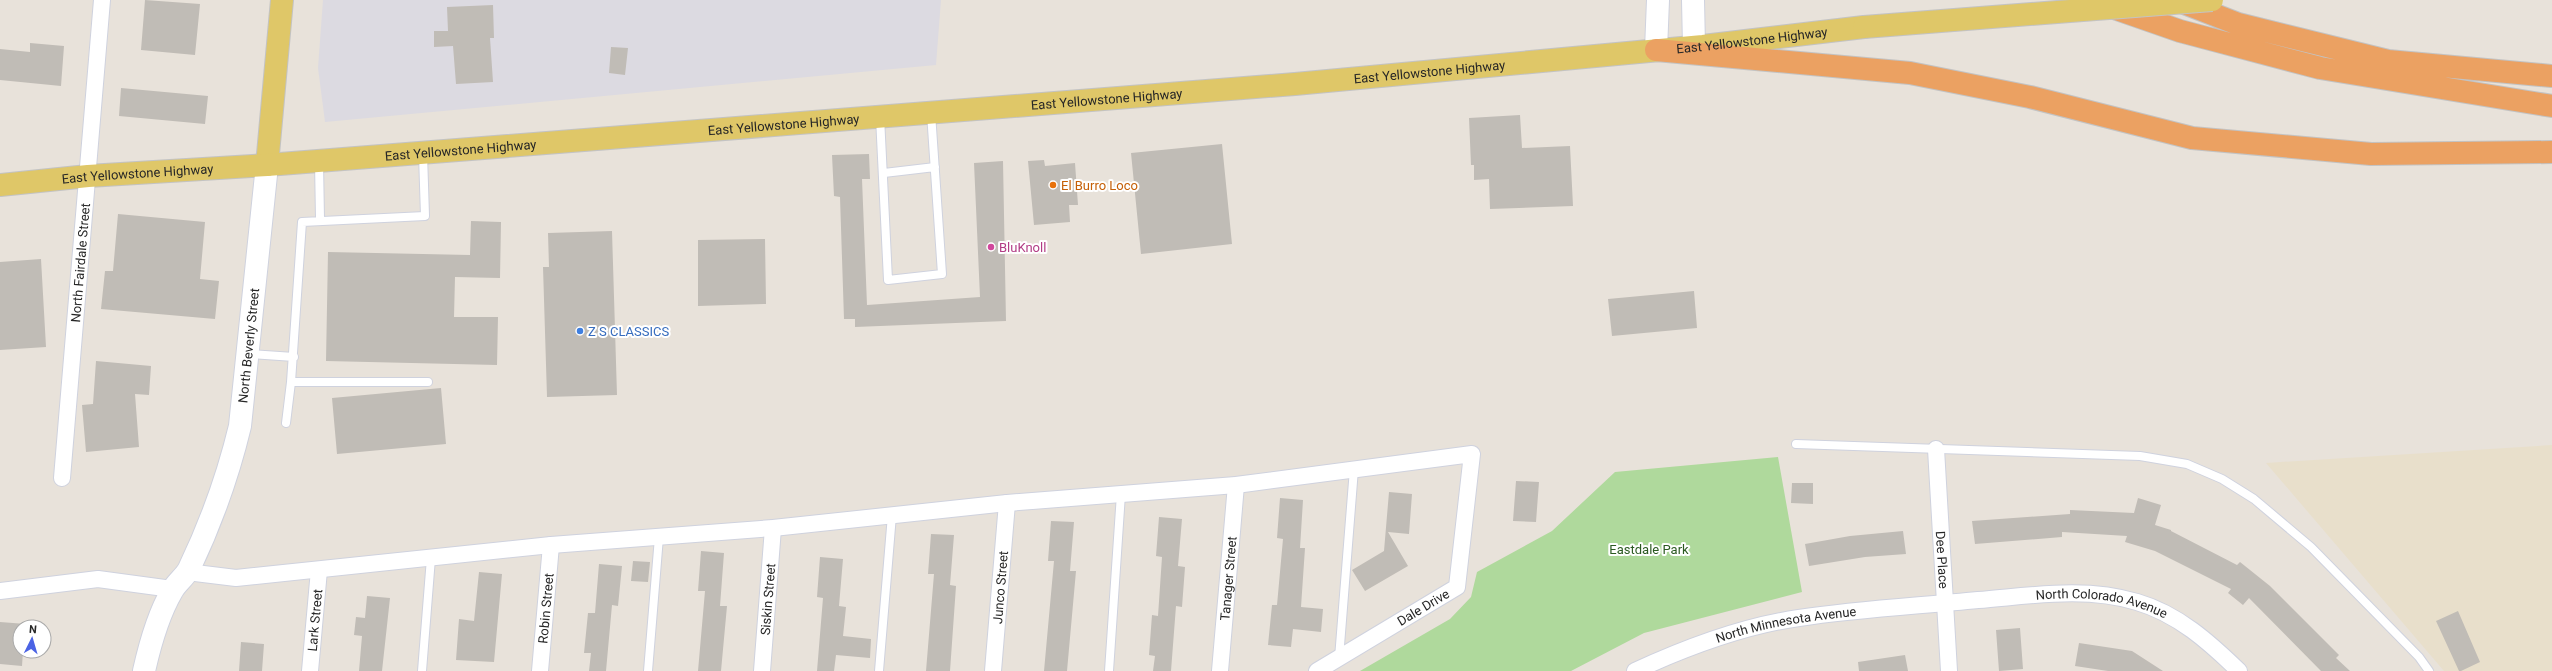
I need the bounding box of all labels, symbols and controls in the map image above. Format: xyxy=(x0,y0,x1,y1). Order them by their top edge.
street label: East Yellowstone Highway xyxy=(1676,24,1828,56)
street label: East Yellowstone Highway xyxy=(1353,57,1506,86)
street label: East Yellowstone Highway xyxy=(1030,86,1183,113)
street label: East Yellowstone Highway xyxy=(707,111,860,138)
street label: East Yellowstone Highway xyxy=(384,137,537,164)
street label: East Yellowstone Highway xyxy=(61,161,214,187)
place label: El Burro Loco xyxy=(1061,178,1138,193)
marker: El Burro Loco xyxy=(1048,180,1058,190)
street label: North Fairdale Street xyxy=(68,203,93,323)
place label: BluKnoll xyxy=(999,240,1046,255)
marker: BluKnoll xyxy=(986,242,996,252)
street label: North Beverly Street xyxy=(235,287,262,404)
place label: Z S CLASSICS xyxy=(588,324,669,339)
marker: Z S CLASSICS xyxy=(575,326,585,336)
street label: Dee Place xyxy=(1933,531,1951,589)
street label: Tanager Street xyxy=(1217,536,1240,621)
park label: Eastdale Park xyxy=(1609,542,1689,557)
street label: Junco Street xyxy=(990,550,1011,625)
street label: Siskin Street xyxy=(758,563,778,636)
street label: Robin Street xyxy=(535,572,557,644)
street label: Dale Drive xyxy=(1394,586,1452,629)
street label: North Colorado Avenue xyxy=(2035,586,2170,621)
street label: Lark Street xyxy=(305,588,325,652)
street label: North Minnesota Avenue xyxy=(1714,604,1857,646)
north arrow xyxy=(12,619,52,659)
text: N xyxy=(28,623,37,636)

